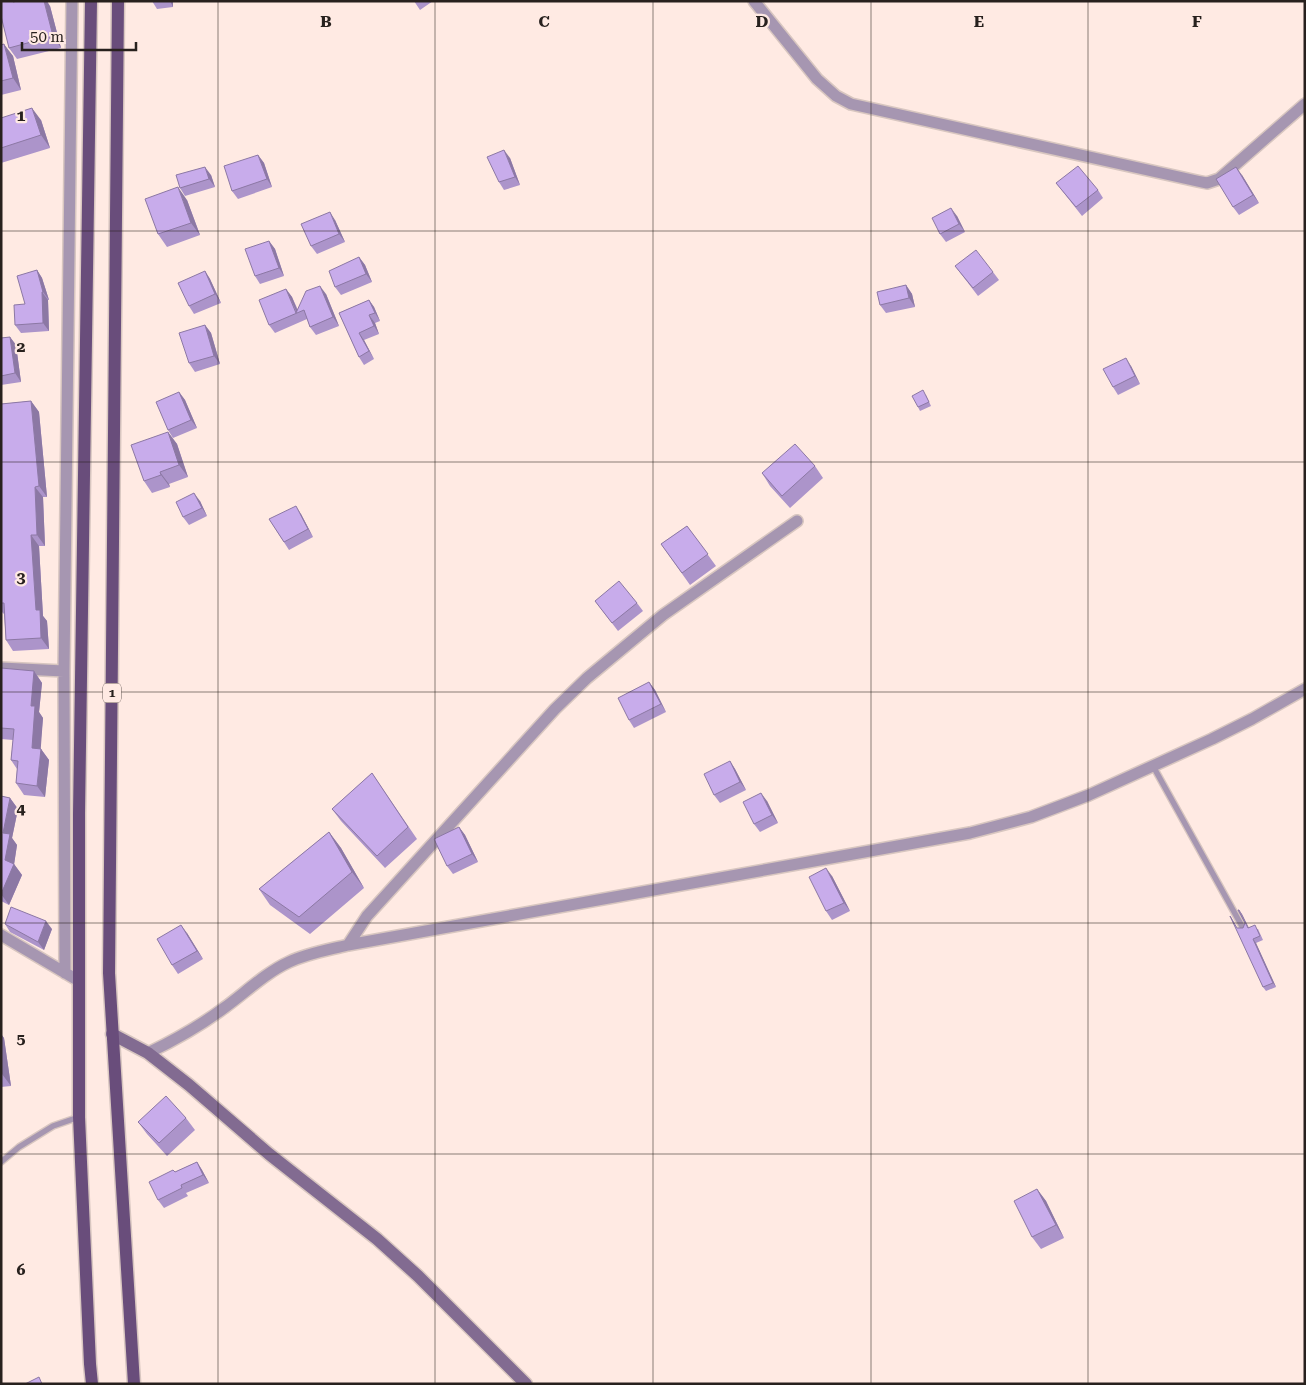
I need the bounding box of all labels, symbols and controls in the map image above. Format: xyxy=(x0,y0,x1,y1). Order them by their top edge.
text: B xyxy=(320,12,332,31)
text: C xyxy=(538,12,550,31)
text: D xyxy=(756,12,769,31)
text: E xyxy=(974,12,984,31)
text: F xyxy=(1192,12,1202,31)
scale bar xyxy=(22,20,136,52)
text: 50 m xyxy=(30,28,65,46)
text: 1 xyxy=(17,106,26,125)
text: 2 xyxy=(17,337,26,356)
text: 3 xyxy=(17,568,26,587)
road number: 1 xyxy=(103,684,121,702)
text: 4 xyxy=(17,799,26,818)
text: 5 xyxy=(17,1029,26,1048)
text: 6 xyxy=(17,1260,26,1279)

